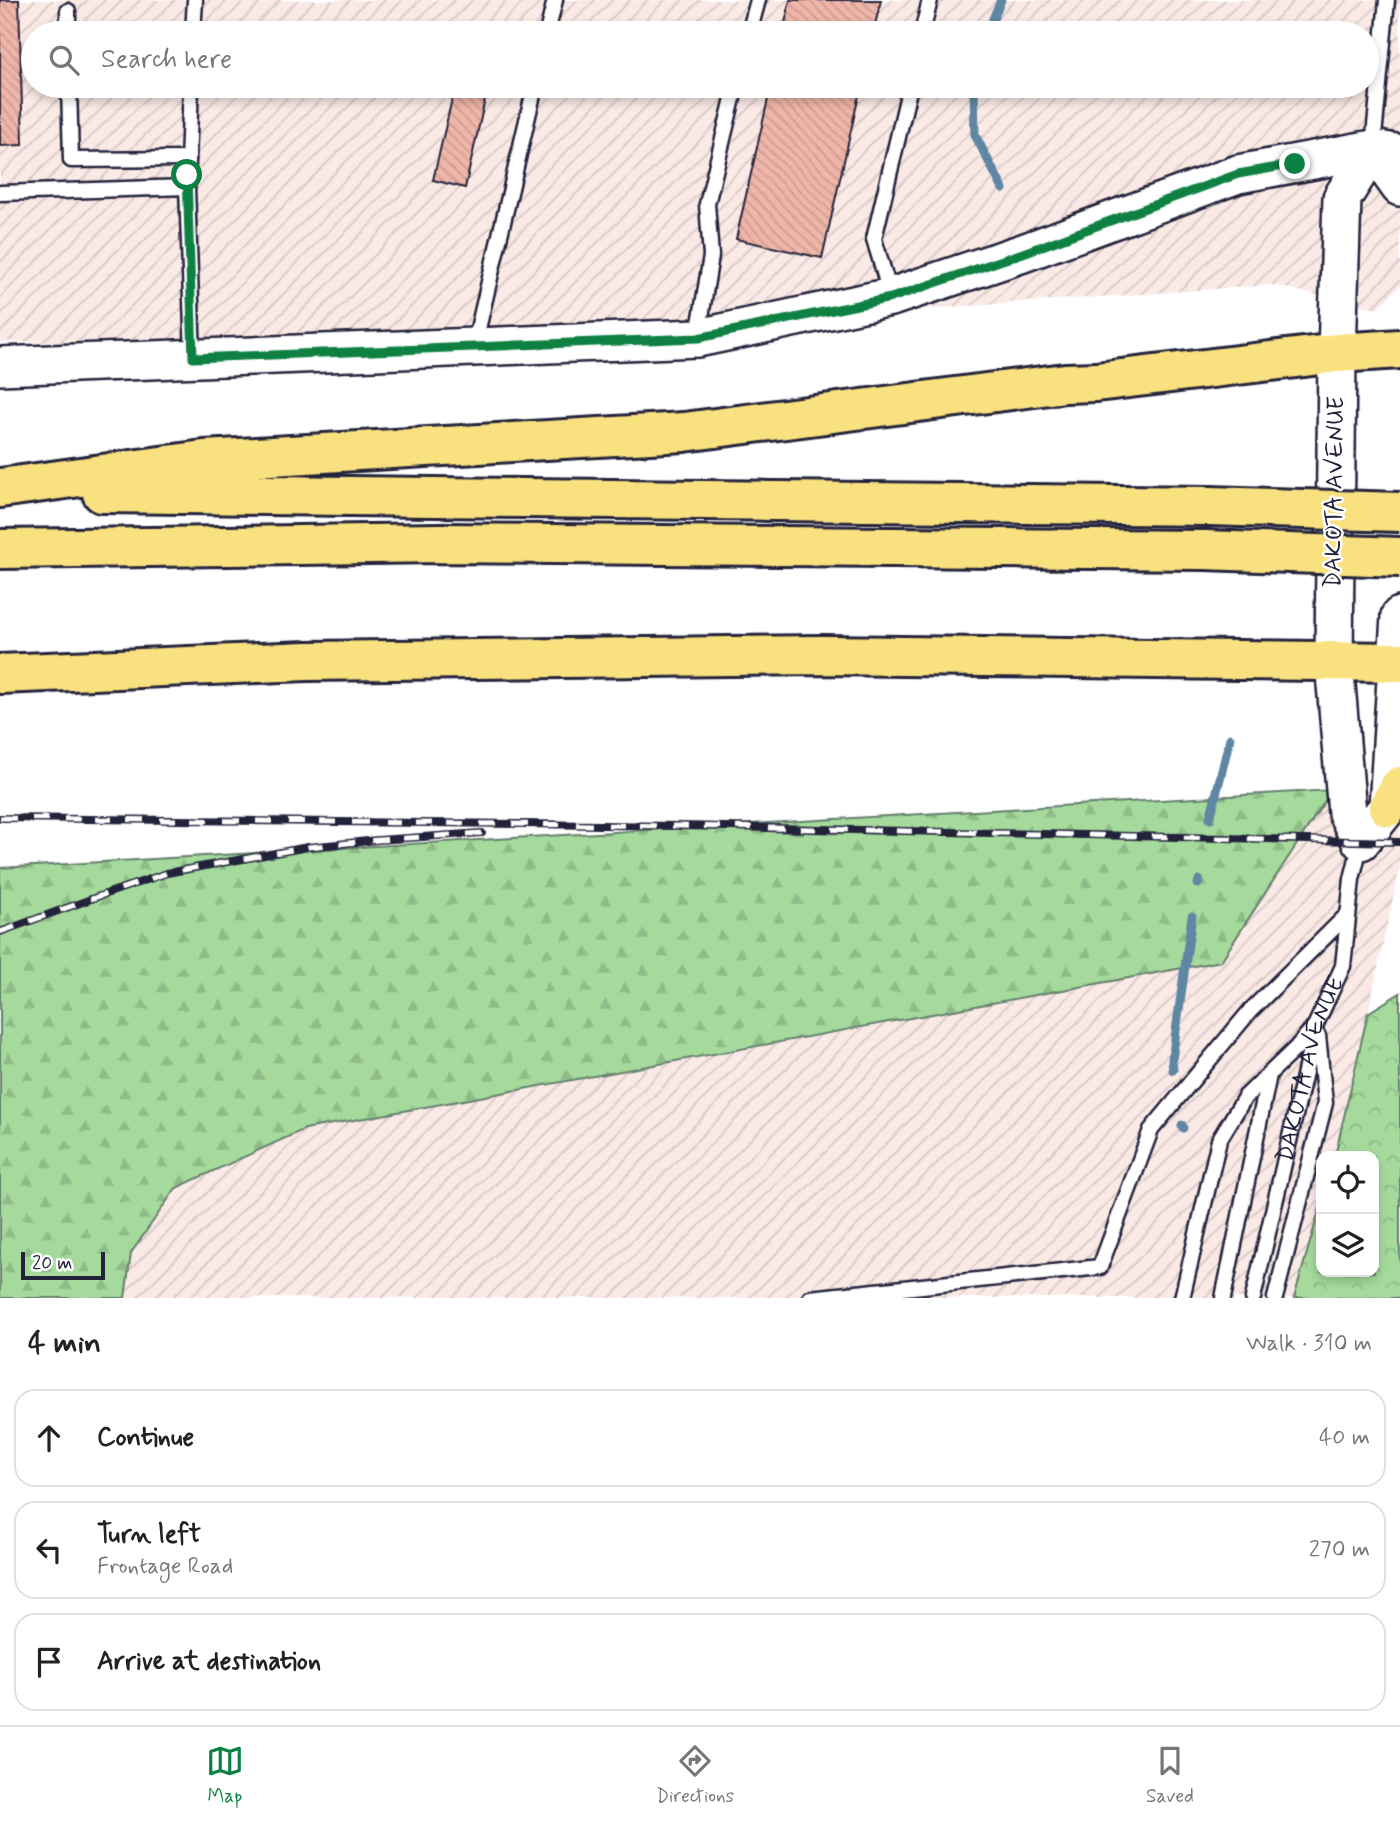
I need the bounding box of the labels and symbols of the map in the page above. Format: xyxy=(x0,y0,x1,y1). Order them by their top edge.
route end xyxy=(1279,148,1310,179)
route start xyxy=(171,159,202,190)
street label: DAKOTA AVENUE xyxy=(1318,396,1352,588)
street label: DAKOTA AVENUE xyxy=(1269,971,1352,1165)
scale bar xyxy=(21,1249,105,1281)

